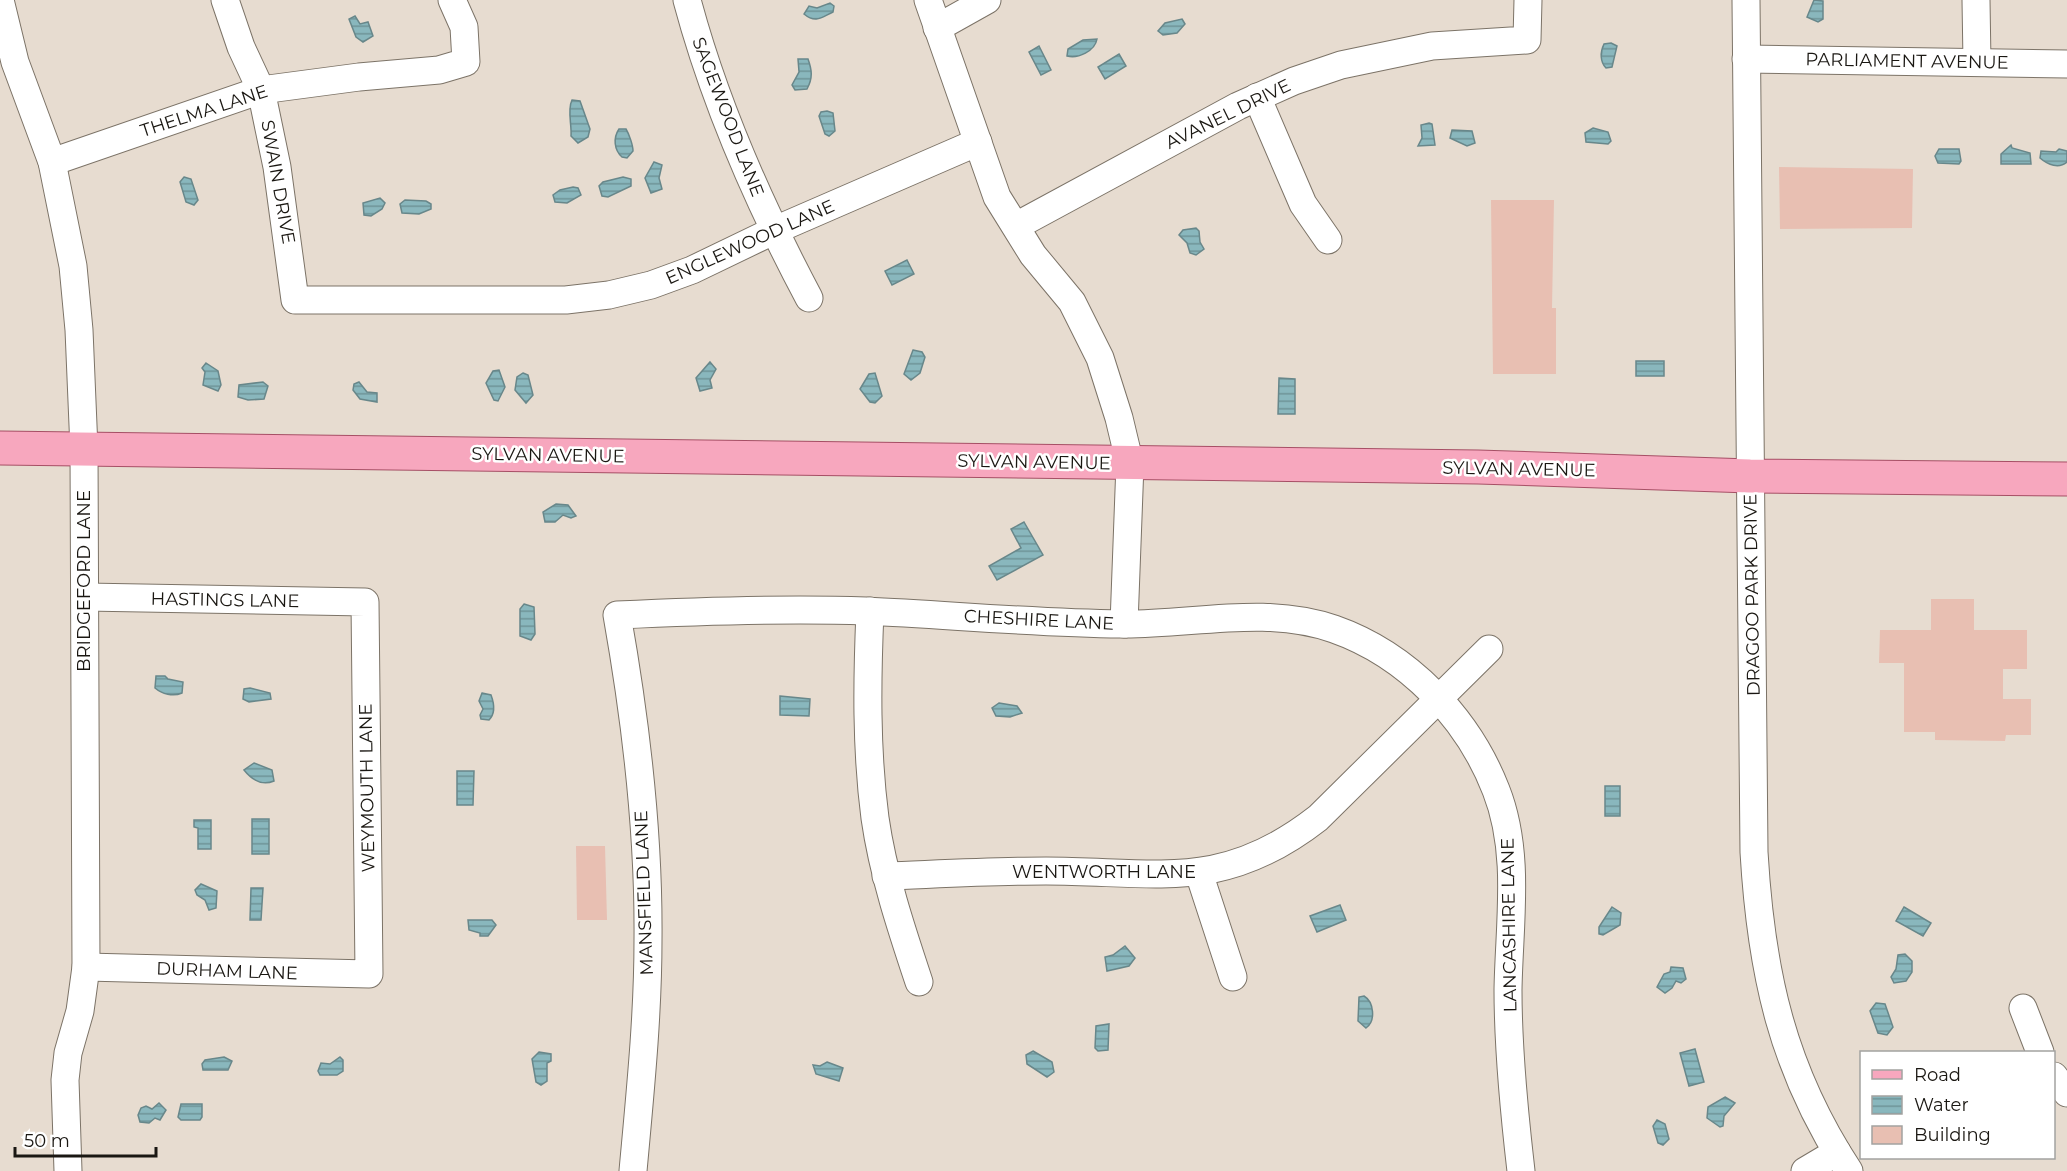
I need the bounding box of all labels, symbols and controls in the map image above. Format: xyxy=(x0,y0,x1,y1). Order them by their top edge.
street label: SAGEWOOD LANE xyxy=(687,34,769,200)
street label: PARLIAMENT AVENUE xyxy=(1805,48,2009,74)
street label: AVANEL DRIVE xyxy=(1162,74,1294,154)
street label: THELMA LANE xyxy=(138,80,270,142)
street label: SWAIN DRIVE xyxy=(256,118,300,246)
street label: ENGLEWOOD LANE xyxy=(662,195,838,289)
street label: SYLVAN AVENUE xyxy=(471,443,625,467)
street label: SYLVAN AVENUE xyxy=(957,450,1111,474)
street label: SYLVAN AVENUE xyxy=(1442,457,1596,481)
street label: BRIDGEFORD LANE xyxy=(73,490,95,672)
street label: DRAGOO PARK DRIVE xyxy=(1739,494,1765,696)
street label: HASTINGS LANE xyxy=(150,588,300,612)
street label: CHESHIRE LANE xyxy=(963,605,1115,635)
street label: WEYMOUTH LANE xyxy=(355,703,379,873)
street label: MANSFIELD LANE xyxy=(630,810,658,976)
street label: LANCASHIRE LANE xyxy=(1496,838,1522,1012)
street label: WENTWORTH LANE xyxy=(1012,861,1196,883)
street label: DURHAM LANE xyxy=(156,958,298,984)
legend xyxy=(1860,1051,2055,1159)
text: Road xyxy=(1914,1064,1961,1086)
text: Water xyxy=(1914,1094,1969,1116)
scale bar xyxy=(15,1120,156,1158)
text: Building xyxy=(1914,1124,1991,1146)
text: 50 m xyxy=(24,1130,70,1152)

